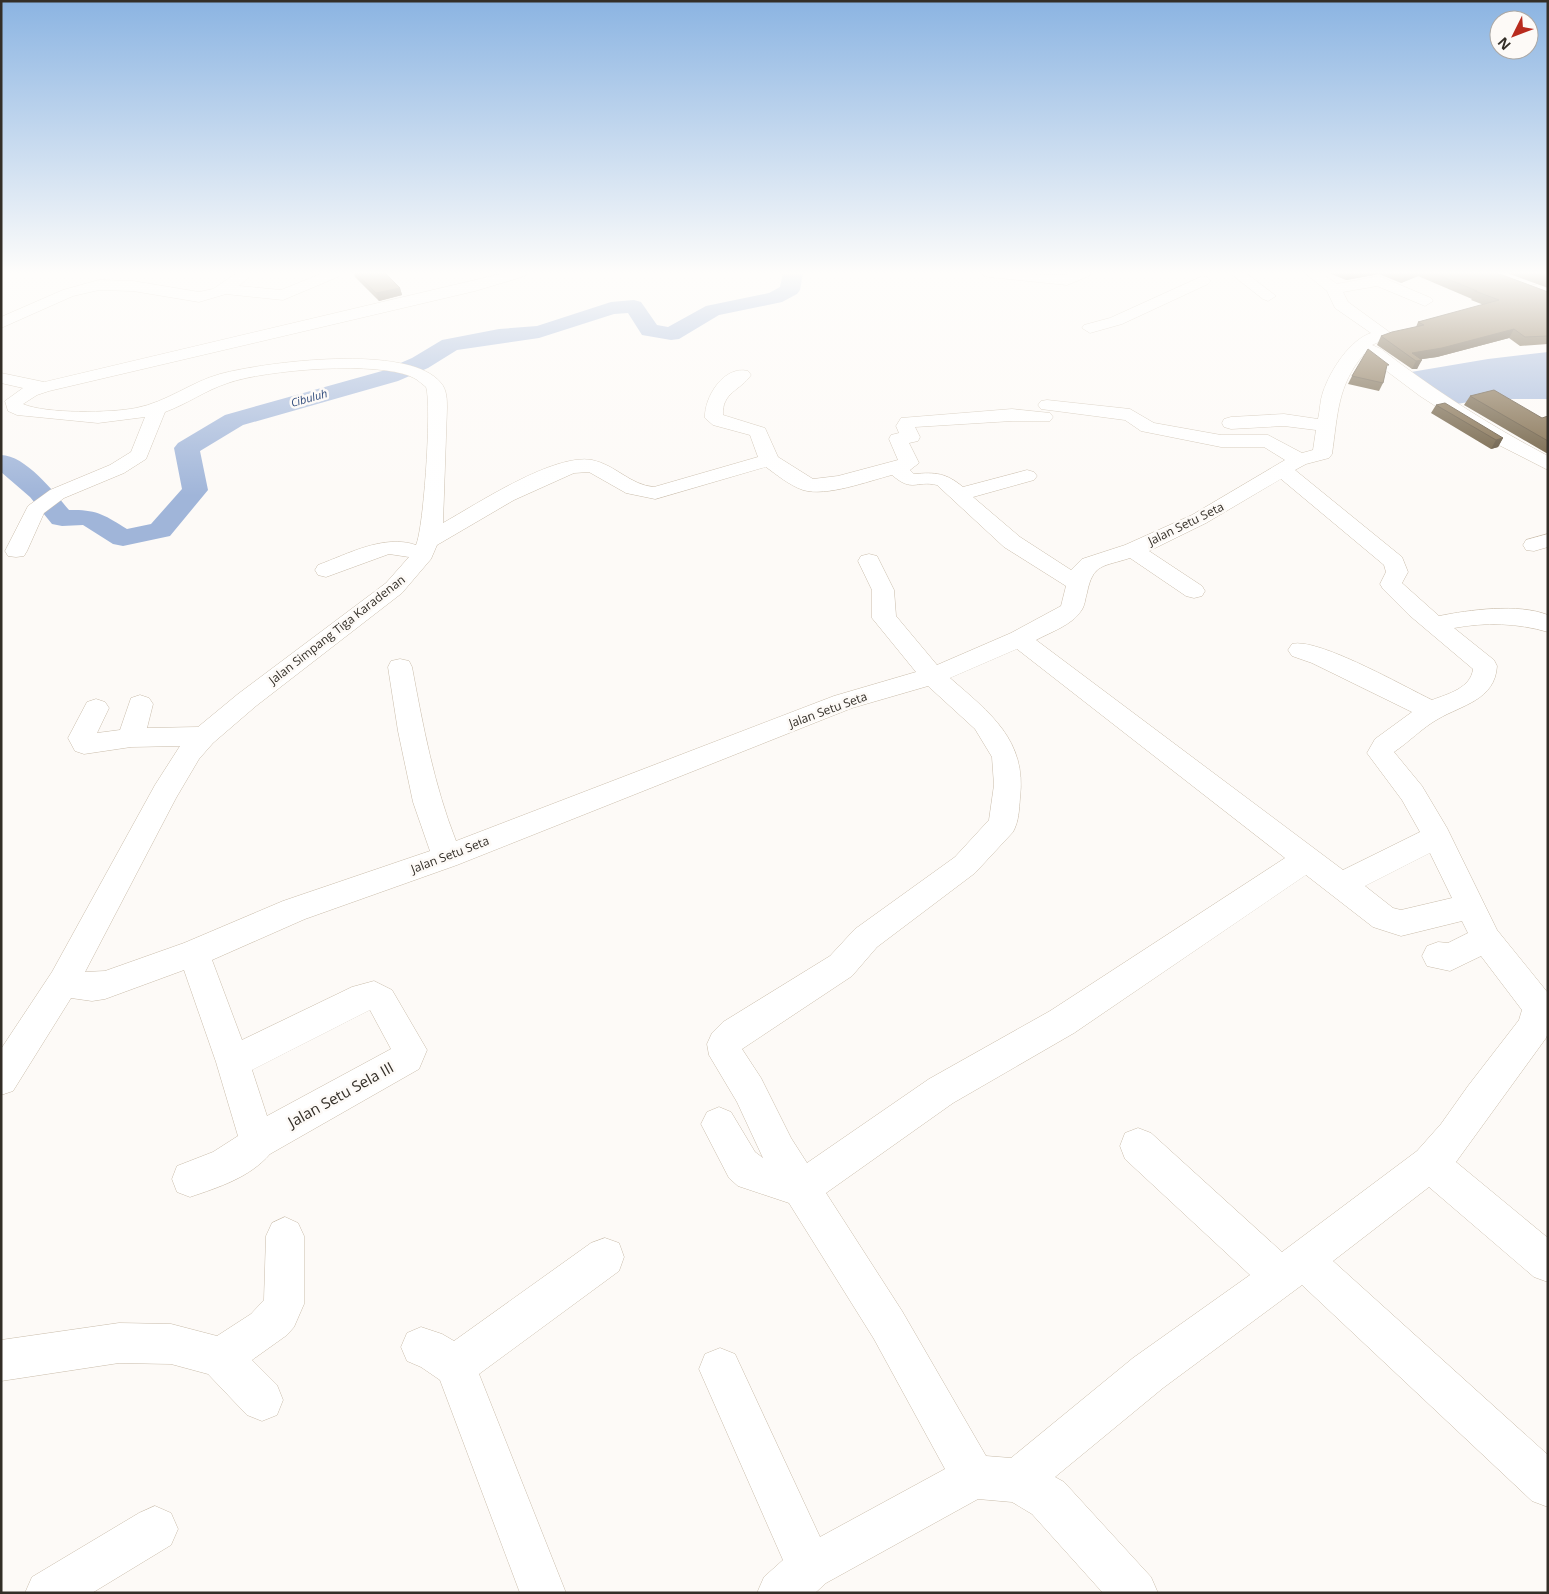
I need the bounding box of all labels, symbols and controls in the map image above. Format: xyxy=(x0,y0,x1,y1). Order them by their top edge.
north arrow xyxy=(1489,10,1539,60)
text: N xyxy=(1493,33,1515,55)
water label: Cibuluh xyxy=(289,385,329,410)
street label: Jalan Setu Seta xyxy=(1144,498,1227,550)
street label: Jalan Simpang Tiga Karadenan xyxy=(264,571,408,689)
street label: Jalan Setu Seta xyxy=(785,687,869,732)
street label: Jalan Setu Seta xyxy=(407,832,491,878)
street label: Jalan Setu Sela III xyxy=(282,1057,397,1132)

